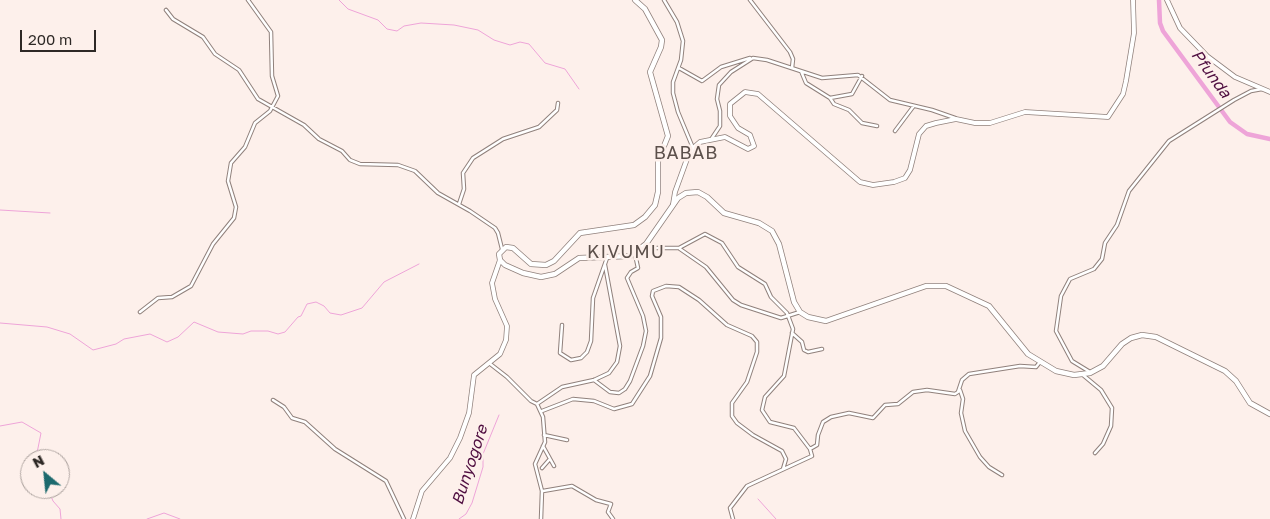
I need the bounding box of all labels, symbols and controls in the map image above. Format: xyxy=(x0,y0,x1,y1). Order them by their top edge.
scale bar xyxy=(22,20,99,52)
text: 200 m xyxy=(28,30,72,48)
water label: Pfunda xyxy=(1187,46,1235,102)
district label: BABAB xyxy=(653,142,719,164)
district label: KIVUMU xyxy=(586,241,666,263)
water label: Bunyogore xyxy=(448,423,492,507)
north arrow xyxy=(20,449,70,499)
text: N xyxy=(29,451,47,471)

